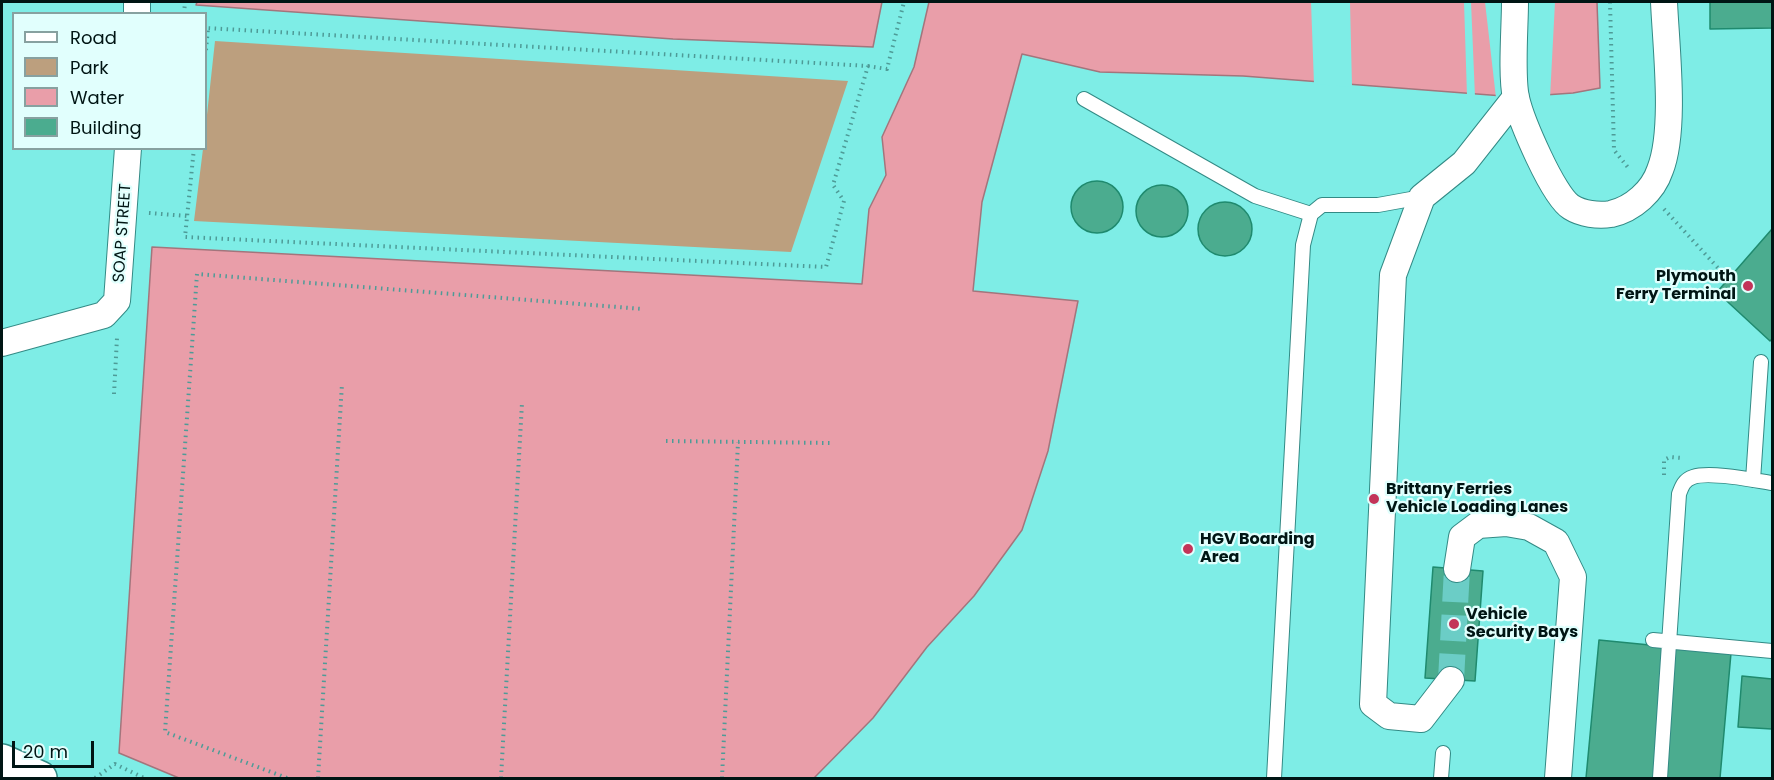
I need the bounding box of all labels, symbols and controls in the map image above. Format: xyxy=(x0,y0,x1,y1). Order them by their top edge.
legend xyxy=(12,12,207,150)
text: Road xyxy=(70,25,117,50)
text: Park xyxy=(70,55,109,80)
text: Water xyxy=(70,85,124,110)
text: Building xyxy=(70,115,142,140)
street label: SOAP STREET xyxy=(110,183,136,283)
place label: Plymouth Ferry Terminal xyxy=(1616,267,1736,305)
marker: Plymouth Ferry Terminal xyxy=(1741,279,1755,293)
place label: Brittany Ferries Vehicle Loading Lanes xyxy=(1386,480,1568,518)
marker: Brittany Ferries Vehicle Loading Lanes xyxy=(1367,492,1381,506)
place label: HGV Boarding Area xyxy=(1200,530,1315,568)
marker: HGV Boarding Area xyxy=(1181,542,1195,556)
place label: Vehicle Security Bays xyxy=(1466,605,1578,643)
marker: Vehicle Security Bays xyxy=(1447,617,1461,631)
scale bar xyxy=(15,729,98,767)
text: 20 m xyxy=(23,739,68,764)

